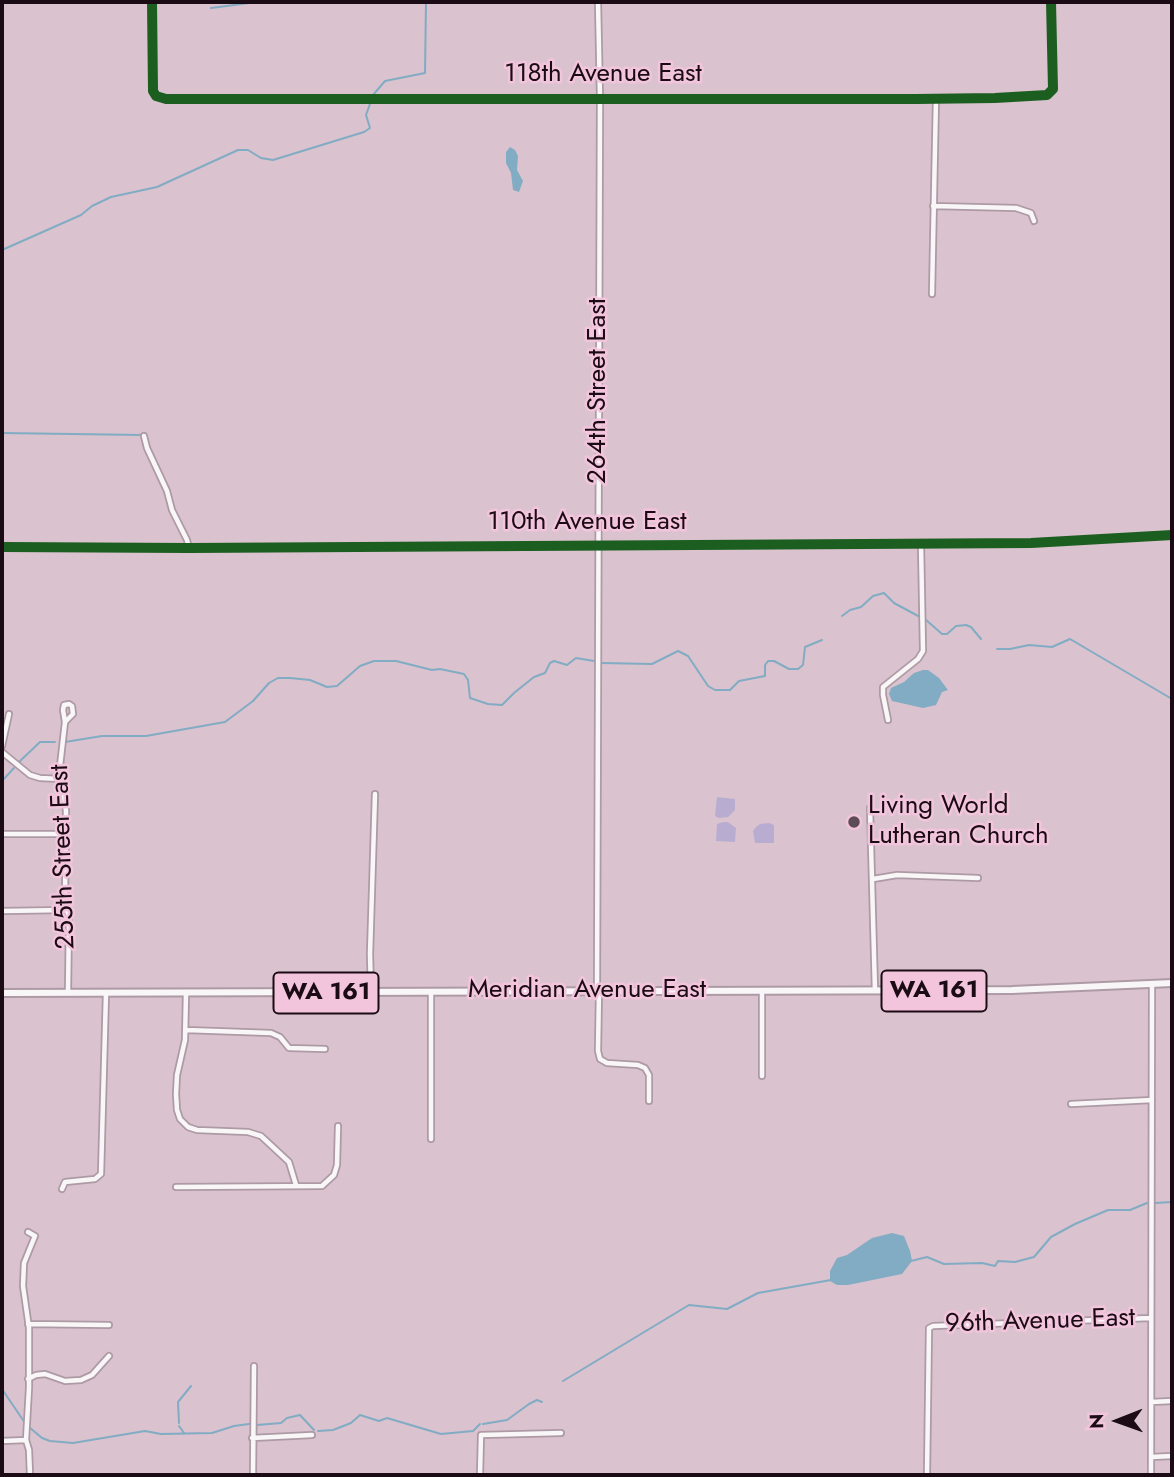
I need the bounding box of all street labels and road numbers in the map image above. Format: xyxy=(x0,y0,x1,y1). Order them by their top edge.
street label: 118th Avenue East xyxy=(504,59,702,91)
street label: 264th Street East xyxy=(583,298,615,484)
street label: 110th Avenue East xyxy=(487,507,687,539)
street label: 255th Street East xyxy=(45,764,83,950)
road number: WA 161 xyxy=(881,971,986,1012)
road number: WA 161 xyxy=(274,973,378,1014)
street label: Meridian Avenue East xyxy=(468,975,706,1007)
street label: 96th Avenue East xyxy=(945,1303,1135,1341)

